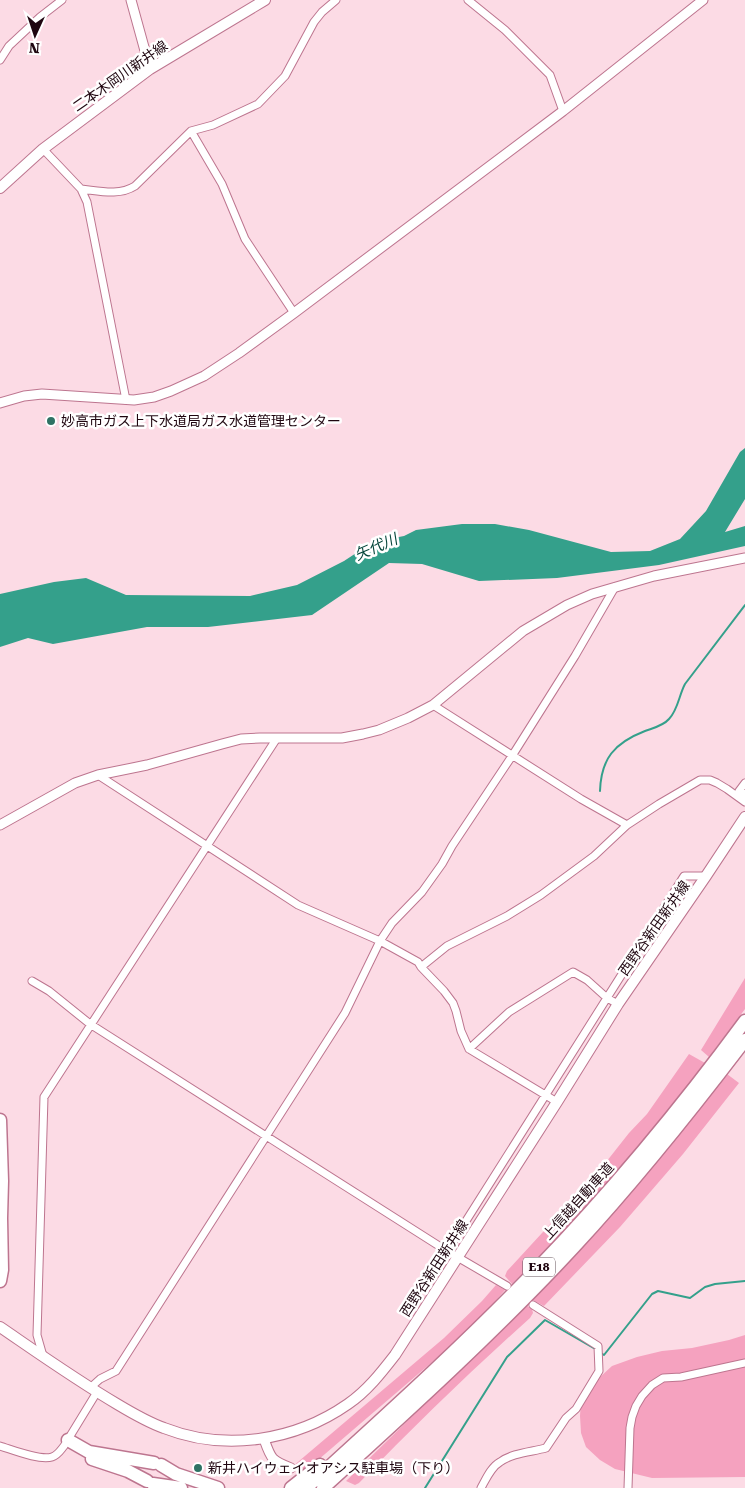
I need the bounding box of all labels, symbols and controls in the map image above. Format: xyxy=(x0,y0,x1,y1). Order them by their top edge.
north arrow xyxy=(10,10,60,60)
street label: 二本木岡川新井線 xyxy=(70,37,170,115)
text: N xyxy=(28,40,40,56)
place label: 妙高市ガス上下水道局ガス水道管理センター xyxy=(61,413,341,429)
marker: 妙高市ガス上下水道局ガス水道管理センター xyxy=(45,415,57,427)
water label: 矢代川 xyxy=(352,529,402,564)
street label: 西野谷新田新井線 xyxy=(615,878,693,978)
street label: 上信越自動車道 xyxy=(539,1159,617,1243)
street label: 西野谷新田新井線 xyxy=(397,1217,471,1319)
road number: E18 xyxy=(523,1258,555,1276)
place label: 新井ハイウェイオアシス駐車場（下り） xyxy=(208,1460,459,1476)
marker: 新井ハイウェイオアシス駐車場（下り） xyxy=(192,1462,204,1474)

